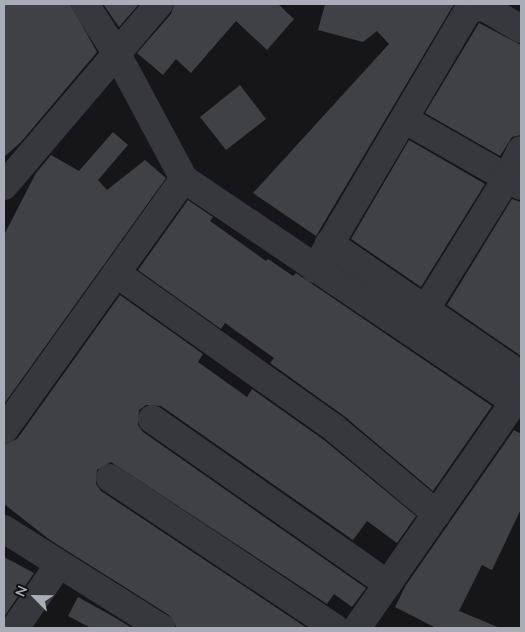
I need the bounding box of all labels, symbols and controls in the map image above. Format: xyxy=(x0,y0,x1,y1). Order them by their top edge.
north arrow xyxy=(10,572,60,622)
text: N xyxy=(11,583,31,599)

